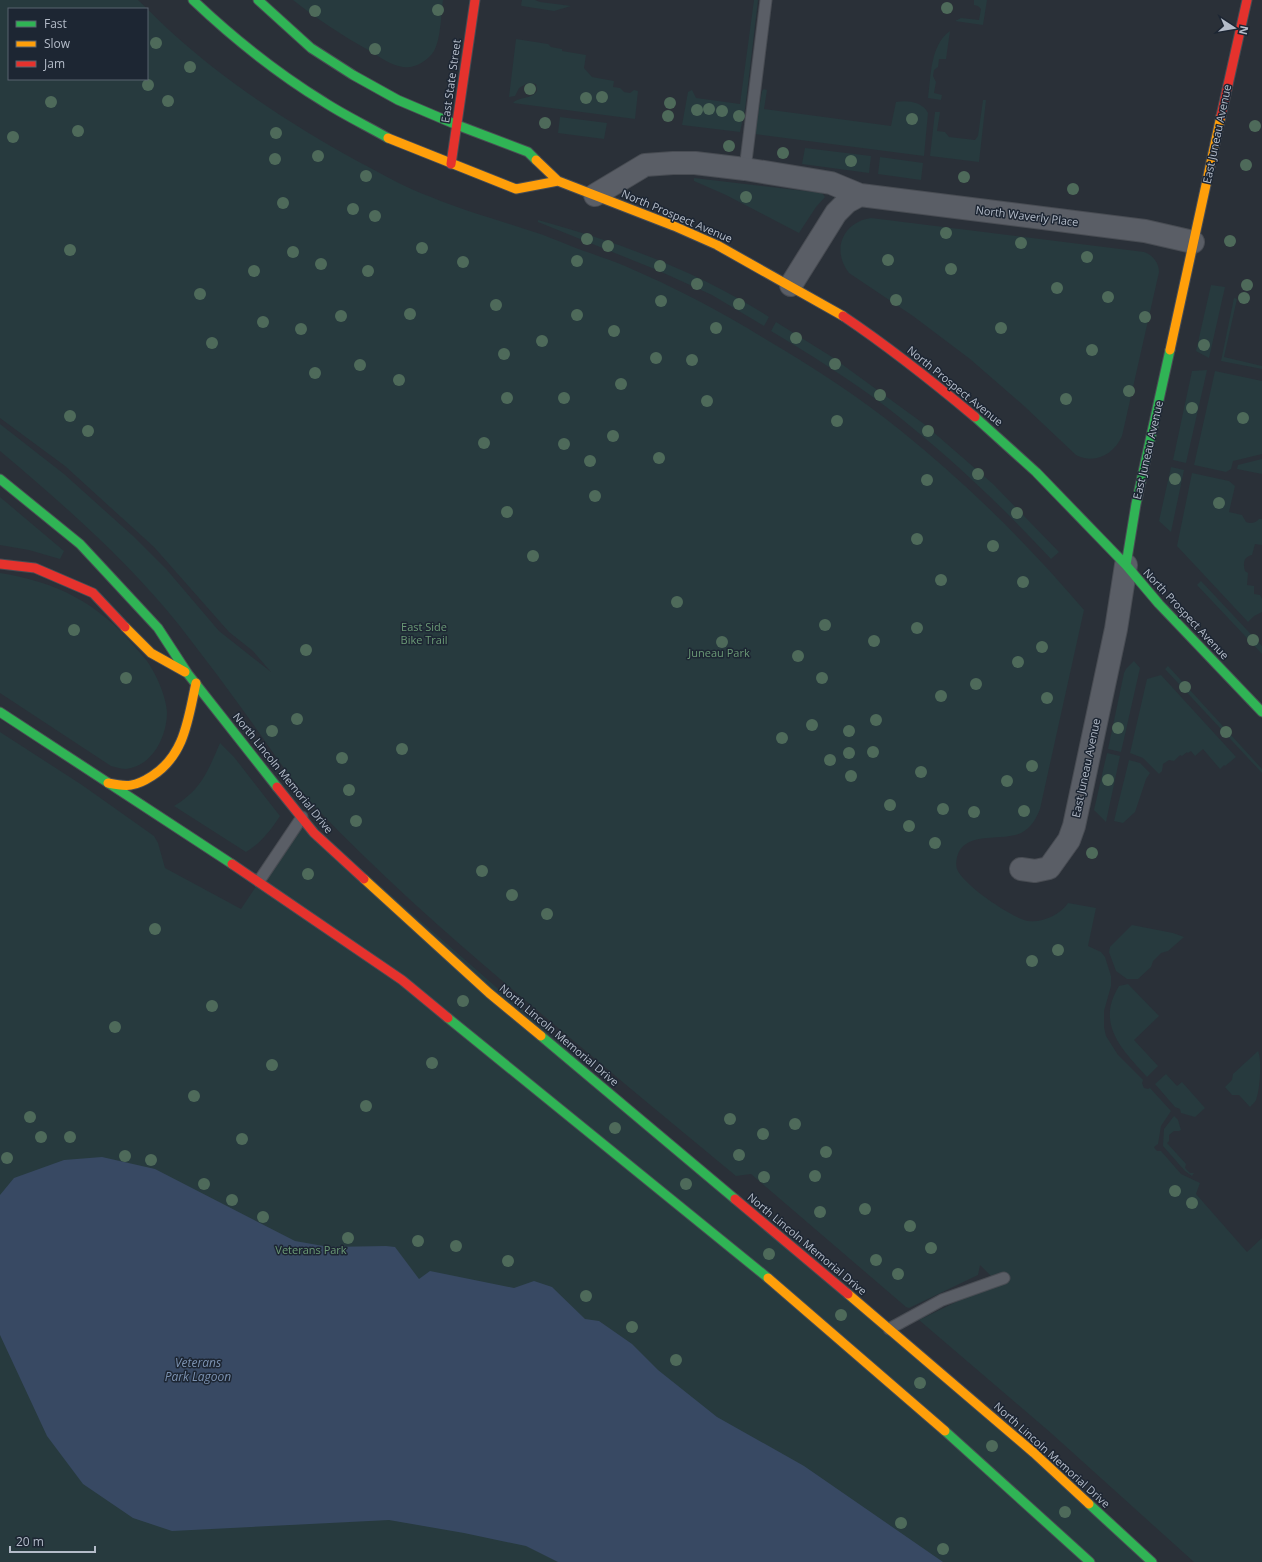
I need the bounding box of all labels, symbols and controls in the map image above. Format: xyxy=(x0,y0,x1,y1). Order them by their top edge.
legend xyxy=(8,8,148,80)
north arrow xyxy=(1214,8,1254,48)
text: Fast xyxy=(44,15,67,32)
text: N xyxy=(1236,24,1253,36)
text: Slow xyxy=(44,35,71,52)
street label: East State Street xyxy=(437,38,464,124)
text: Jam xyxy=(43,55,65,72)
street label: East Juneau Avenue xyxy=(1199,83,1234,185)
street label: North Prospect Avenue xyxy=(619,185,735,246)
street label: North Waverly Place xyxy=(975,202,1079,229)
street label: North Prospect Avenue xyxy=(904,342,1006,429)
street label: East Juneau Avenue xyxy=(1129,399,1166,501)
street label: North Prospect Avenue xyxy=(1140,565,1232,662)
park label: East Side Bike Trail xyxy=(401,619,447,647)
park label: Juneau Park xyxy=(687,645,750,660)
street label: North Lincoln Memorial Drive xyxy=(230,709,337,836)
street label: East Juneau Avenue xyxy=(1068,717,1103,819)
street label: North Lincoln Memorial Drive xyxy=(497,980,622,1089)
street label: North Lincoln Memorial Drive xyxy=(745,1189,870,1298)
park label: Veterans Park xyxy=(275,1242,347,1257)
water label: Veterans Park Lagoon xyxy=(165,1354,231,1385)
street label: North Lincoln Memorial Drive xyxy=(991,1398,1114,1511)
scale bar xyxy=(10,1528,95,1554)
text: 20 m xyxy=(16,1533,44,1550)

